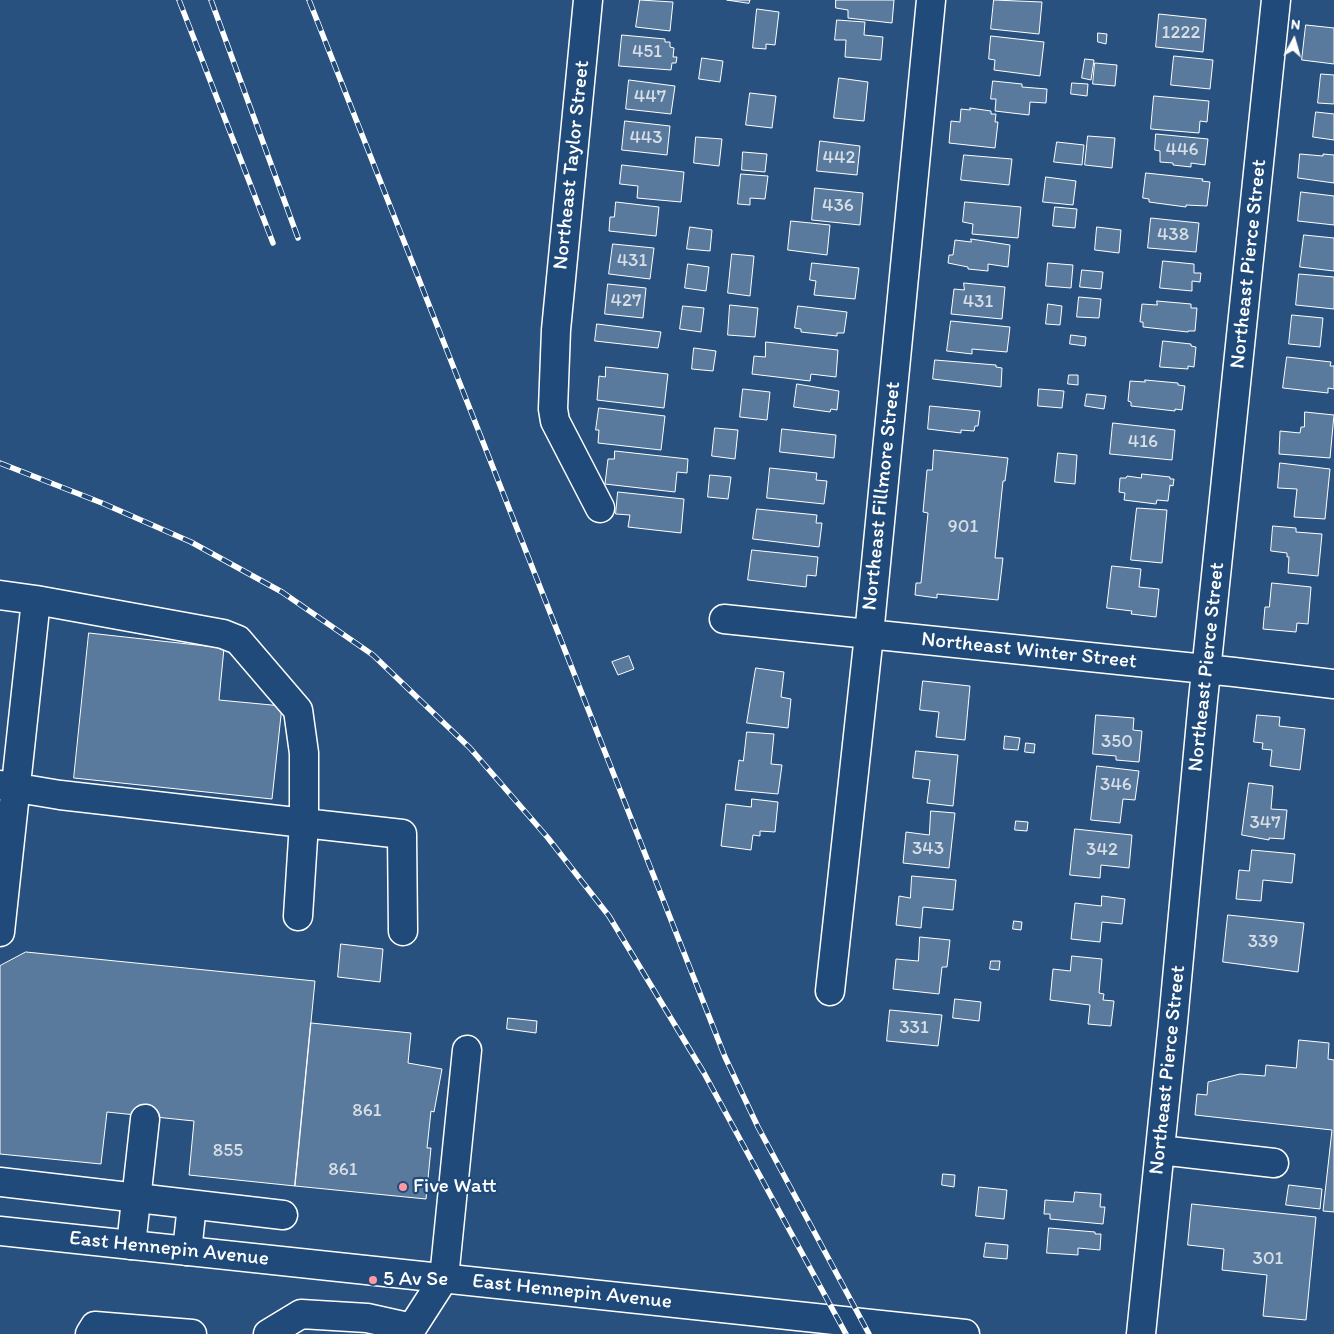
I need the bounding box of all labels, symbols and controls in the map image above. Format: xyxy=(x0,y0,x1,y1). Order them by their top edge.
north arrow xyxy=(1269,15,1319,65)
text: N xyxy=(1290,16,1301,34)
house number: 1222 xyxy=(1162,22,1200,44)
house number: 451 xyxy=(632,41,662,63)
street label: Northeast Taylor Street xyxy=(548,59,596,271)
house number: 447 xyxy=(634,86,666,108)
house number: 443 xyxy=(629,127,663,149)
house number: 446 xyxy=(1166,139,1198,161)
house number: 442 xyxy=(823,147,855,169)
street label: Northeast Pierce Street xyxy=(1225,158,1273,370)
house number: 436 xyxy=(822,195,854,217)
house number: 438 xyxy=(1157,224,1189,246)
house number: 431 xyxy=(617,250,647,272)
house number: 427 xyxy=(611,290,641,312)
house number: 431 xyxy=(963,291,993,313)
street label: Northeast Fillmore Street xyxy=(857,380,907,612)
house number: 416 xyxy=(1128,431,1158,453)
house number: 901 xyxy=(948,516,978,538)
street label: Northeast Pierce Street xyxy=(1183,561,1231,773)
street label: Northeast Winter Street xyxy=(920,627,1138,675)
house number: 350 xyxy=(1101,731,1133,753)
house number: 346 xyxy=(1100,774,1132,796)
house number: 347 xyxy=(1249,812,1281,834)
house number: 343 xyxy=(912,838,944,860)
house number: 342 xyxy=(1086,839,1118,861)
house number: 339 xyxy=(1248,931,1278,953)
street label: Northeast Pierce Street xyxy=(1144,964,1192,1176)
house number: 331 xyxy=(899,1017,929,1039)
house number: 861 xyxy=(352,1100,382,1122)
house number: 855 xyxy=(213,1140,243,1162)
house number: 861 xyxy=(328,1159,358,1181)
place label: Five Watt xyxy=(413,1174,497,1200)
marker: Five Watt xyxy=(397,1181,409,1193)
street label: East Hennepin Avenue xyxy=(68,1226,270,1272)
house number: 301 xyxy=(1253,1248,1283,1270)
place label: 5 Av Se xyxy=(383,1267,448,1293)
street label: East Hennepin Avenue xyxy=(471,1269,673,1315)
marker: 5 Av Se xyxy=(367,1274,379,1286)

